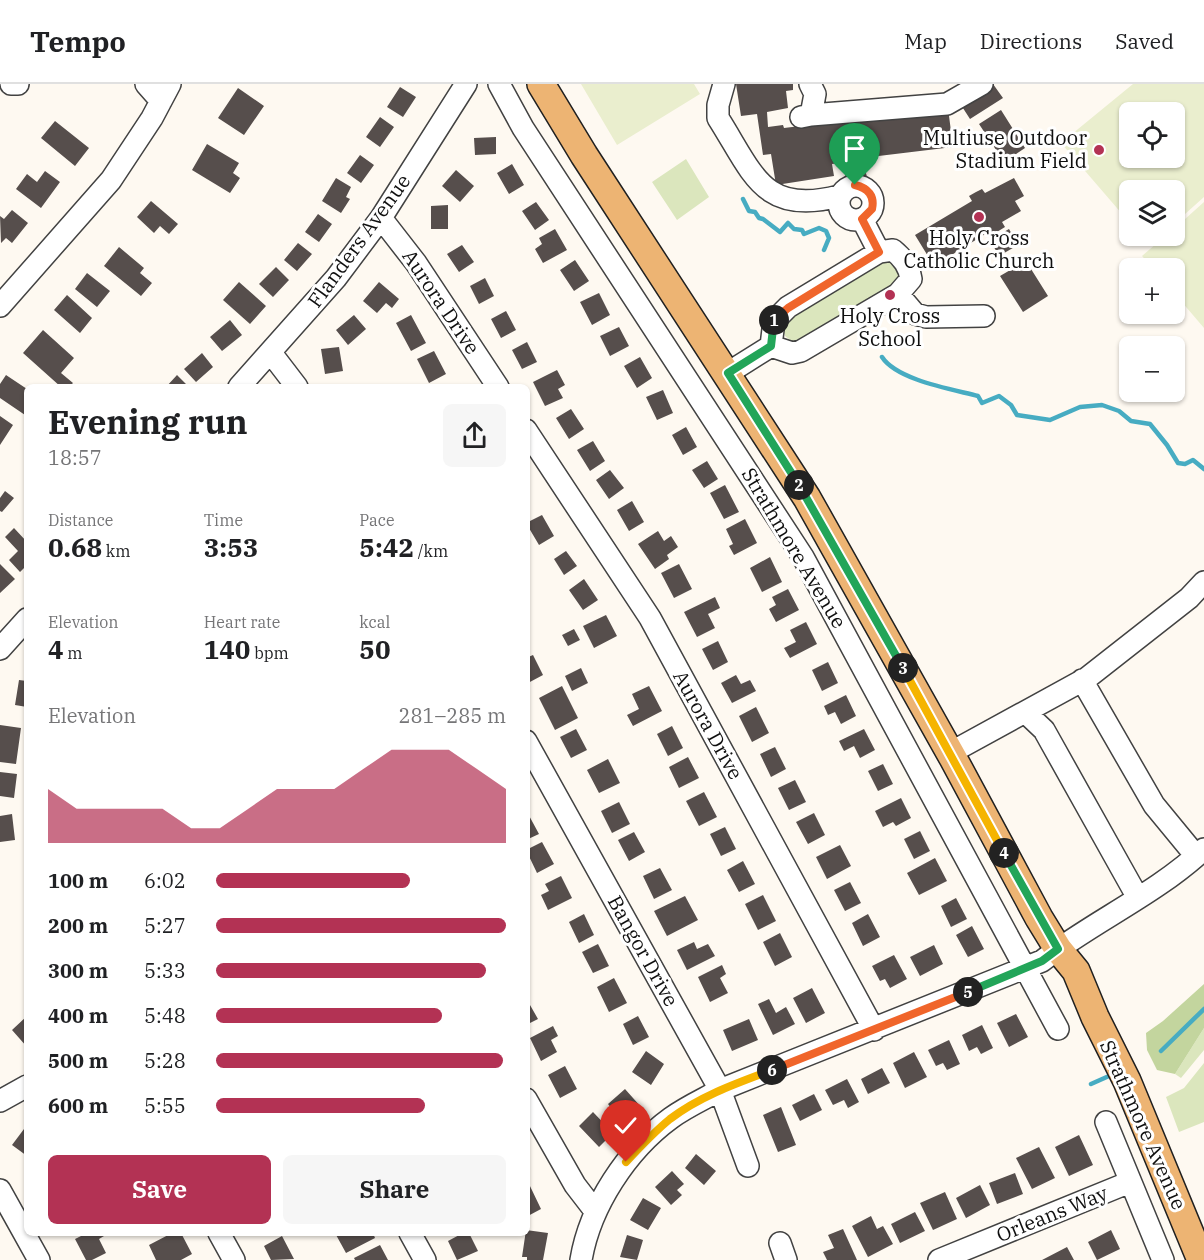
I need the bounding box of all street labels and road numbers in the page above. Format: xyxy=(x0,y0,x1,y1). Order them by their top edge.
street label: Flanders Avenue xyxy=(301,169,416,313)
street label: Aurora Drive xyxy=(396,244,486,359)
street label: Strathmore Avenue xyxy=(736,462,853,633)
street label: Aurora Drive xyxy=(667,665,750,784)
street label: Bangor Drive xyxy=(602,890,685,1011)
street label: Strathmore Avenue xyxy=(1094,1036,1193,1214)
street label: Orleans Way xyxy=(992,1179,1112,1248)

